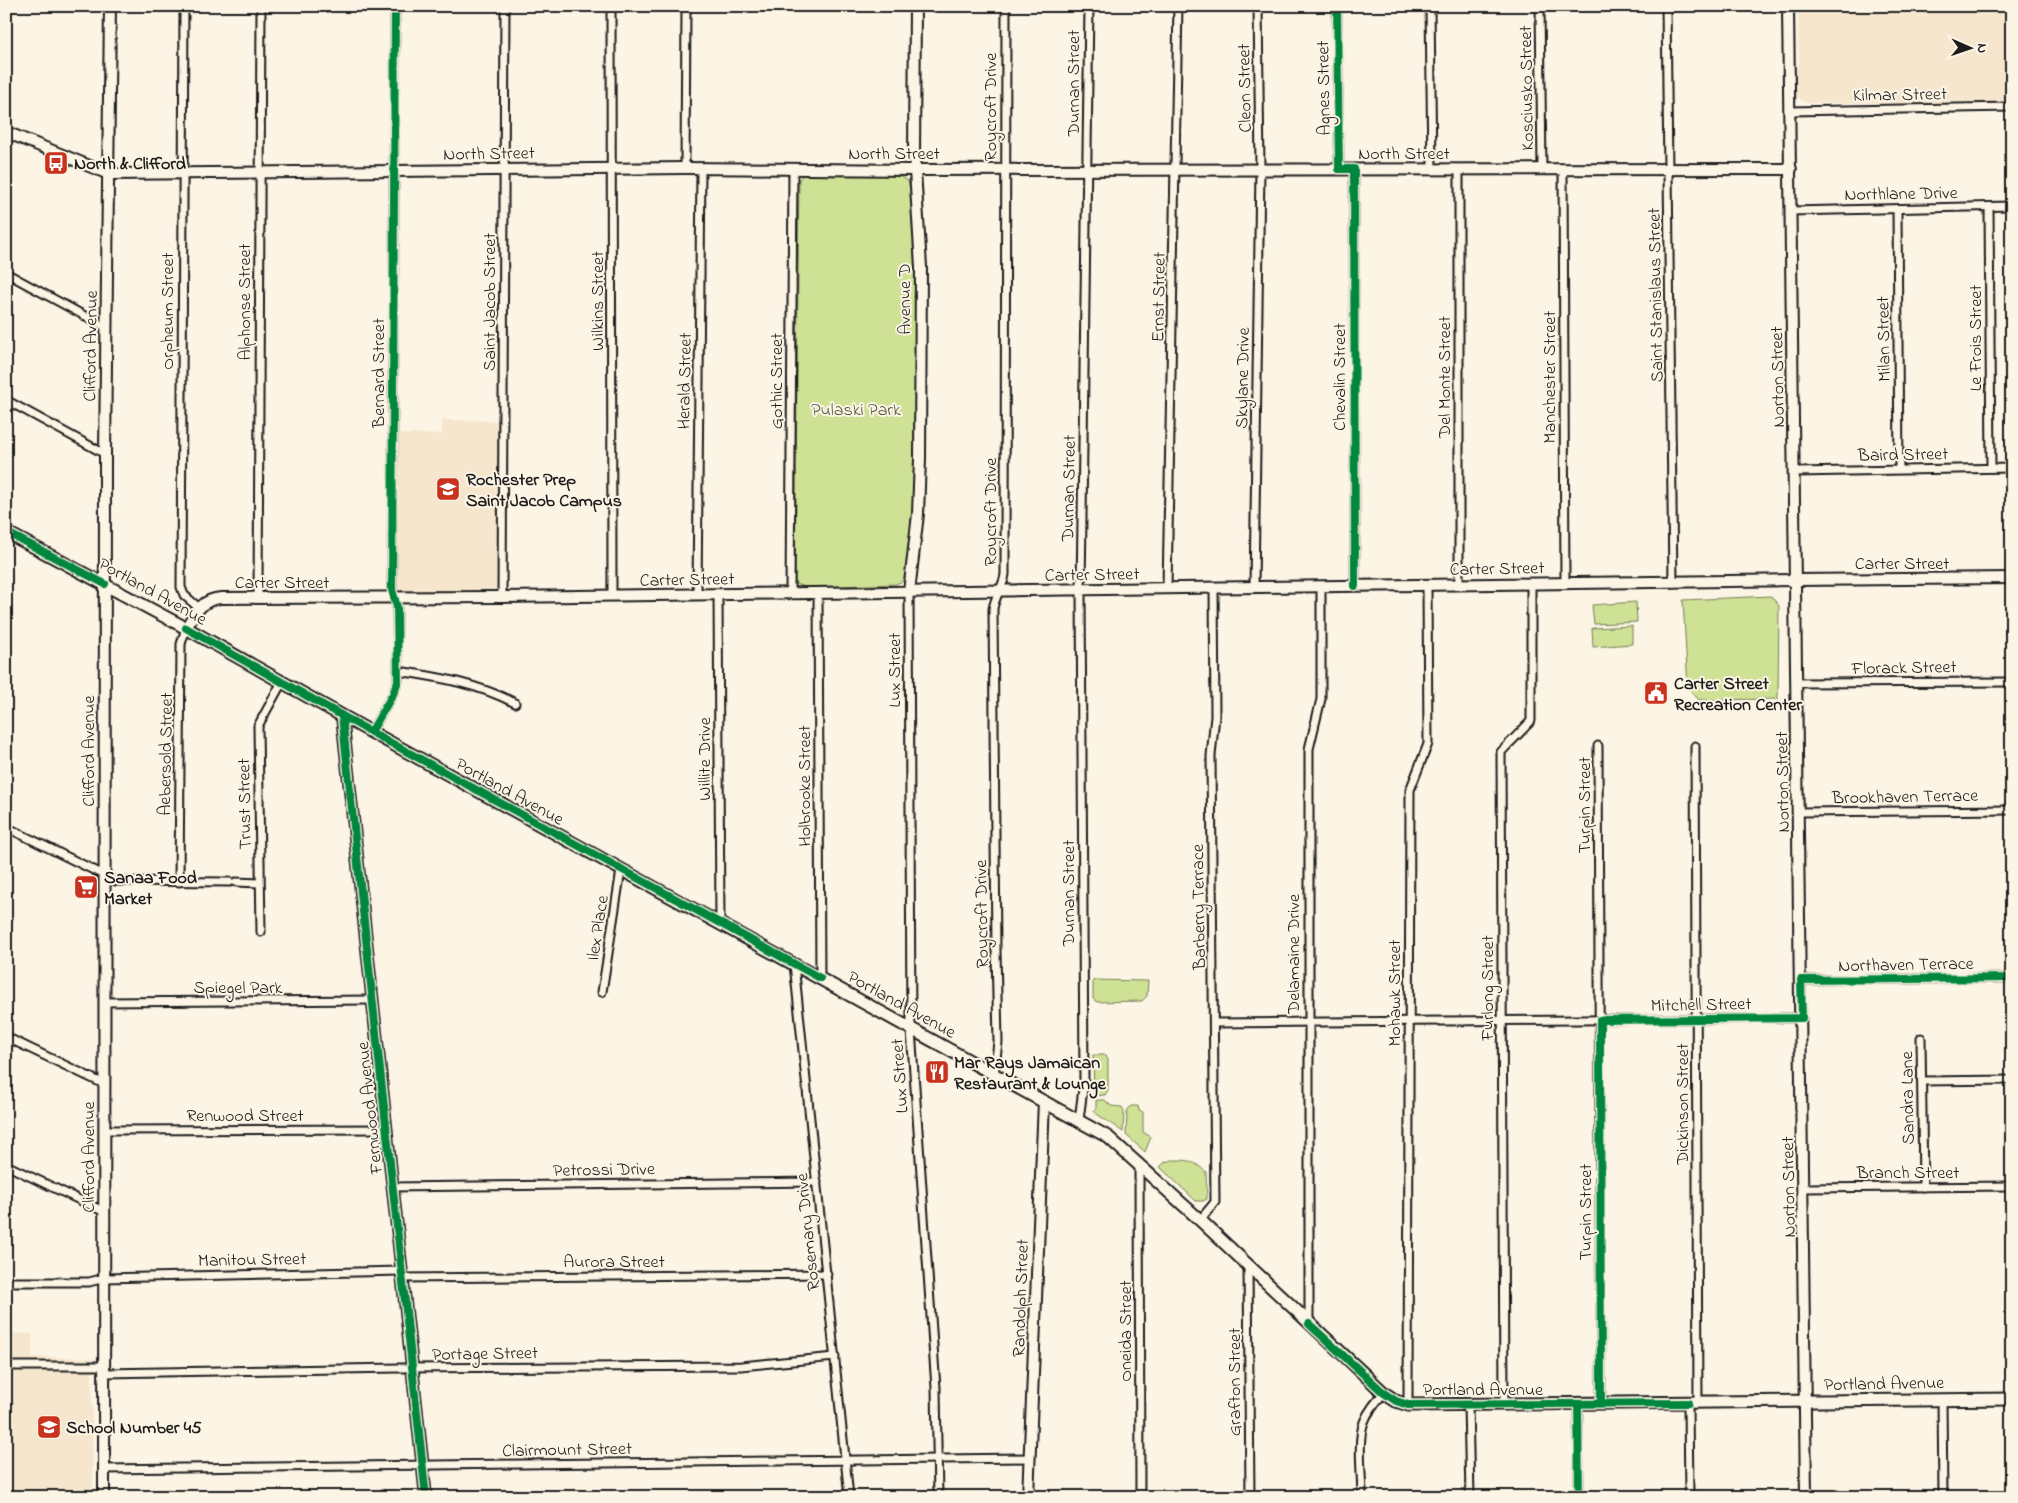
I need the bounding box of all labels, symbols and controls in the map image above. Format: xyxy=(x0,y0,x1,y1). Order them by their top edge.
north arrow xyxy=(1946,22,1996,72)
street label: Kosciusko Street xyxy=(1514,25,1542,151)
street label: Durnan Street xyxy=(1062,30,1088,137)
street label: Agnes Street xyxy=(1311,40,1340,136)
street label: Cleon Street xyxy=(1232,43,1260,133)
text: N xyxy=(1971,43,1992,53)
street label: Roycroft Drive xyxy=(979,52,1005,161)
street label: Kilmar Street xyxy=(1853,82,1947,110)
street label: North Street xyxy=(443,141,535,169)
street label: North Street xyxy=(848,142,940,168)
street label: North Street xyxy=(1358,142,1450,168)
bus stop icon: North & Clifford xyxy=(43,150,69,176)
place label: North & Clifford xyxy=(74,152,187,178)
street label: Northlane Drive xyxy=(1844,181,1959,209)
street label: Saint Stanislaus Street xyxy=(1642,207,1672,382)
street label: Saint Jacob Street xyxy=(478,233,504,371)
street label: Alphonse Street xyxy=(233,243,259,361)
street label: Wilkins Street xyxy=(586,251,612,351)
street label: Orpheum Street xyxy=(156,252,182,370)
street label: Ernst Street xyxy=(1146,252,1174,342)
street label: Avenue D xyxy=(893,263,919,335)
street label: Le Frois Street xyxy=(1964,285,1990,391)
street label: Clifford Avenue xyxy=(78,289,106,402)
street label: Milan Street xyxy=(1871,296,1899,382)
street label: Manchester Street xyxy=(1538,311,1564,443)
street label: Del Monte Street xyxy=(1433,316,1459,439)
street label: Bernard Street xyxy=(367,318,393,429)
street label: Chevalin Street xyxy=(1328,323,1354,431)
street label: Skylane Drive xyxy=(1230,326,1258,429)
street label: Norton Street xyxy=(1765,326,1793,428)
street label: Herald Street xyxy=(672,332,700,430)
street label: Gothic Street xyxy=(765,333,791,429)
park label: Pulaski Park xyxy=(811,398,901,424)
street label: Durnan Street xyxy=(1056,435,1084,542)
street label: Baird Street xyxy=(1856,442,1949,470)
street label: Roycroft Drive xyxy=(979,457,1005,566)
place label: Rochester Prep Saint Jacob Campus xyxy=(466,468,622,515)
school or university icon: Rochester Prep Saint Jacob Campus xyxy=(435,476,461,502)
street label: Portland Avenue xyxy=(93,552,212,634)
street label: Carter Street xyxy=(1855,552,1949,578)
street label: Carter Street xyxy=(1449,556,1545,584)
street label: Carter Street xyxy=(1044,562,1140,590)
street label: Carter Street xyxy=(639,567,735,595)
street label: Carter Street xyxy=(235,571,329,597)
street label: Lux Street xyxy=(883,633,909,707)
street label: Florack Street xyxy=(1850,655,1957,683)
place label: Carter Street Recreation Center xyxy=(1674,672,1802,719)
public building icon: Carter Street Recreation Center xyxy=(1643,680,1669,706)
street label: Aebersold Street xyxy=(153,692,181,816)
street label: Clifford Avenue xyxy=(77,694,103,807)
street label: Willite Drive xyxy=(693,716,719,801)
street label: Holbrooke Street xyxy=(793,725,819,847)
street label: Norton Street xyxy=(1770,731,1798,833)
street label: Portland Avenue xyxy=(450,752,569,834)
street label: Turpin Street xyxy=(1573,757,1599,853)
street label: Trust Street xyxy=(232,758,260,850)
street label: Brookhaven Terrace xyxy=(1831,784,1979,812)
street label: Durnan Street xyxy=(1057,840,1083,947)
street label: Barberry Terrace xyxy=(1186,843,1214,971)
street label: Roycroft Drive xyxy=(969,859,997,968)
place label: Sanaa Food Market xyxy=(104,866,198,913)
supermarket icon: Sanaa Food Market xyxy=(73,874,99,900)
street label: Ilex Place xyxy=(581,893,617,963)
street label: Delamaine Drive xyxy=(1282,893,1308,1015)
street label: Furlong Street xyxy=(1476,935,1503,1042)
street label: Mohawk Street xyxy=(1383,939,1409,1047)
street label: Northaven Terrace xyxy=(1838,952,1975,980)
street label: Portland Avenue xyxy=(842,965,961,1047)
street label: Spiegel Park xyxy=(194,976,283,1003)
street label: Mitchell Street xyxy=(1650,992,1752,1020)
street label: Lux Street xyxy=(885,1038,917,1114)
street label: Fernwood Avenue xyxy=(351,1039,391,1176)
street label: Dickinson Street xyxy=(1671,1043,1697,1166)
street label: Sandra Lane xyxy=(1895,1050,1923,1145)
place label: Mar Rays Jamaican Restaurant & Lounge xyxy=(954,1051,1107,1099)
restaurant icon: Mar Rays Jamaican Restaurant & Lounge xyxy=(924,1059,950,1085)
street label: Clifford Avenue xyxy=(77,1100,103,1213)
street label: Renwood Street xyxy=(186,1104,304,1130)
street label: Norton Street xyxy=(1776,1136,1804,1238)
street label: Petrossi Drive xyxy=(553,1157,656,1185)
street label: Branch Street xyxy=(1856,1161,1959,1187)
street label: Turpin Street xyxy=(1574,1164,1600,1260)
street label: Rosemary Drive xyxy=(790,1171,828,1292)
street label: Randolph Street xyxy=(1007,1239,1037,1358)
street label: Manitou Street xyxy=(198,1247,306,1275)
street label: Aurora Street xyxy=(563,1250,665,1276)
street label: Oneida Street xyxy=(1114,1280,1140,1382)
street label: Grafton Street xyxy=(1223,1328,1249,1436)
street label: Portage Street xyxy=(432,1341,538,1370)
street label: Portland Avenue xyxy=(1824,1371,1945,1399)
street label: Portland Avenue xyxy=(1423,1378,1544,1404)
school or university icon: School Number 45 xyxy=(36,1414,62,1440)
place label: School Number 45 xyxy=(66,1416,202,1442)
street label: Clairmount Street xyxy=(502,1437,632,1465)

